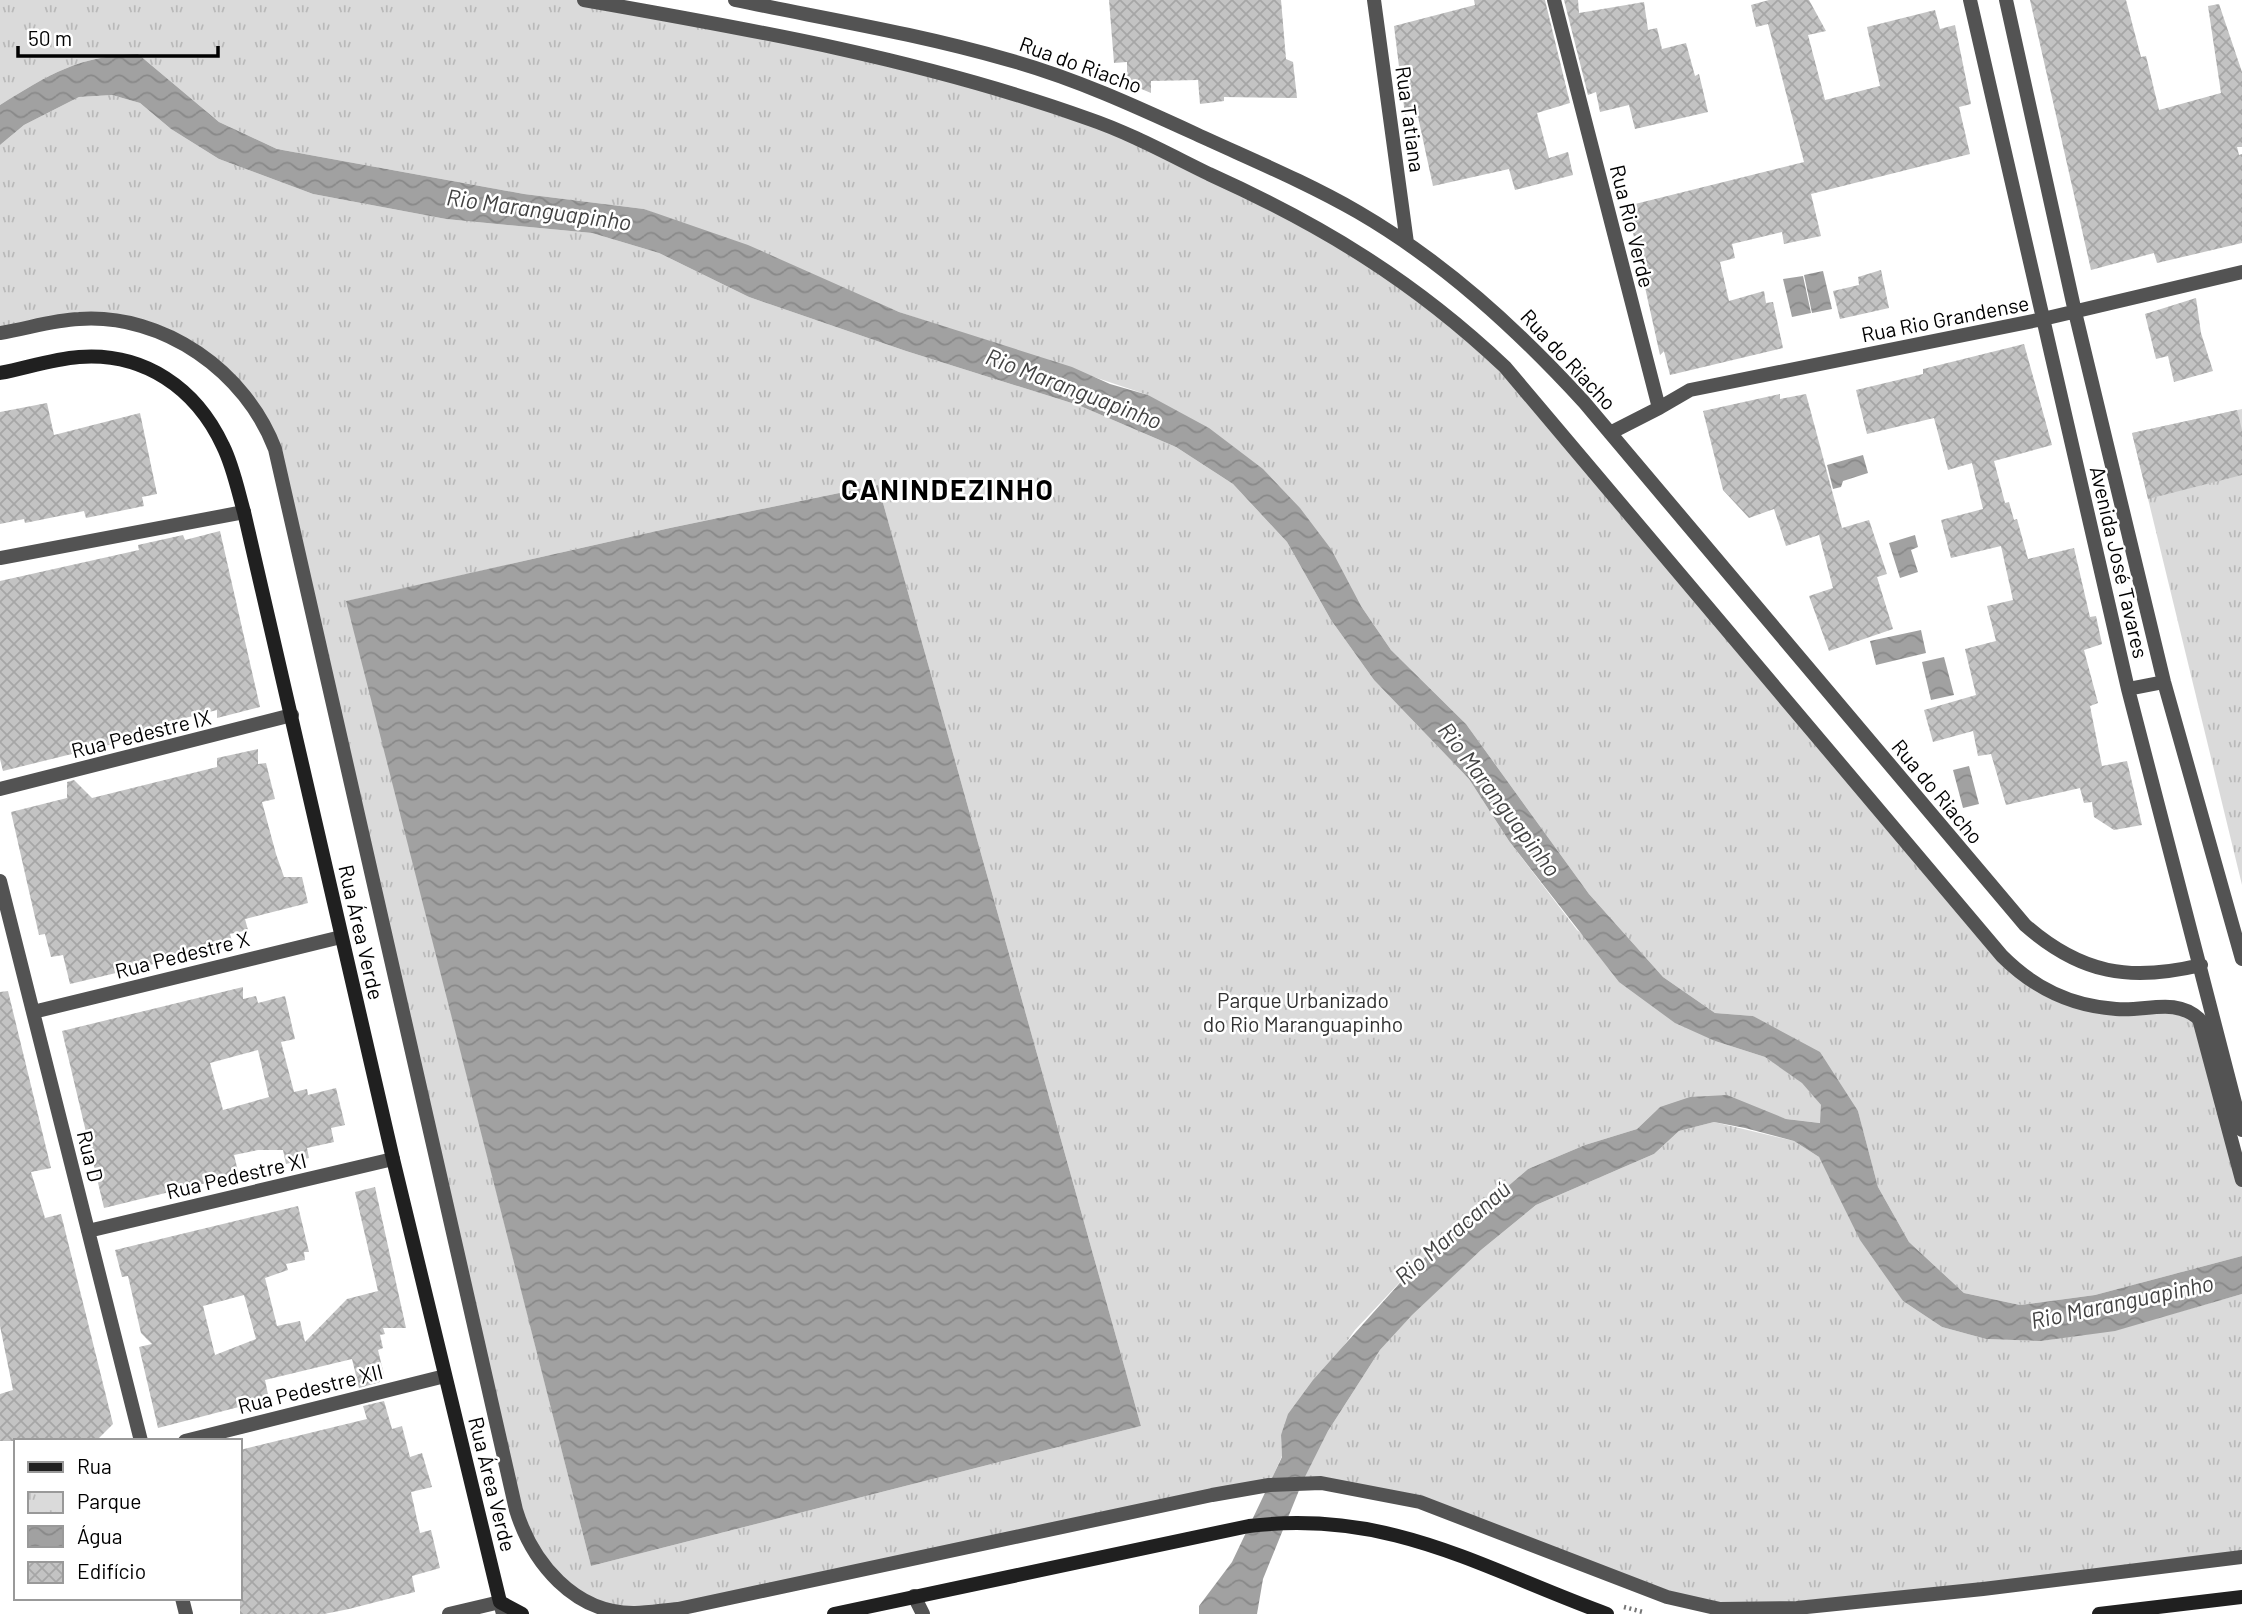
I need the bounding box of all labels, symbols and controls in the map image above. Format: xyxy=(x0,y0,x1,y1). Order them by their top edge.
scale bar xyxy=(18,14,217,58)
text: 50 m xyxy=(28,25,72,50)
street label: Rua do Riacho xyxy=(1016,30,1146,98)
street label: Rua Tatiana xyxy=(1391,64,1431,174)
street label: Rua Rio Verde xyxy=(1606,162,1660,290)
water label: Rio Maranguapinho xyxy=(445,182,633,236)
street label: Rua Rio Grandense xyxy=(1859,289,2031,347)
street label: Rua do Riacho xyxy=(1516,303,1622,415)
water label: Rio Maranguapinho xyxy=(982,342,1166,434)
street label: Avenida José Tavares xyxy=(2086,463,2154,661)
district label: CANINDEZINHO xyxy=(841,472,1055,506)
street label: Rua Pedestre IX xyxy=(68,704,214,762)
water label: Rio Maranguapinho xyxy=(1433,716,1567,882)
street label: Rua do Riacho xyxy=(1887,734,1989,848)
street label: Rua Área Verde xyxy=(334,862,390,1002)
street label: Rua Pedestre X xyxy=(112,925,252,983)
park label: Parque Urbanizado do Rio Maranguapinho xyxy=(1203,987,1403,1036)
street label: Rua D xyxy=(73,1128,109,1184)
street label: Rua Pedestre XI xyxy=(163,1147,309,1203)
water label: Rio Maracanaú xyxy=(1388,1174,1516,1290)
water label: Rio Maranguapinho xyxy=(2028,1268,2216,1334)
street label: Rua Pedestre XII xyxy=(235,1358,385,1418)
street label: Rua Área Verde xyxy=(464,1414,522,1554)
legend xyxy=(14,1439,242,1600)
text: Rua xyxy=(77,1453,112,1478)
text: Parque xyxy=(77,1488,142,1513)
text: Água xyxy=(77,1523,123,1548)
text: Edifício xyxy=(77,1558,146,1583)

